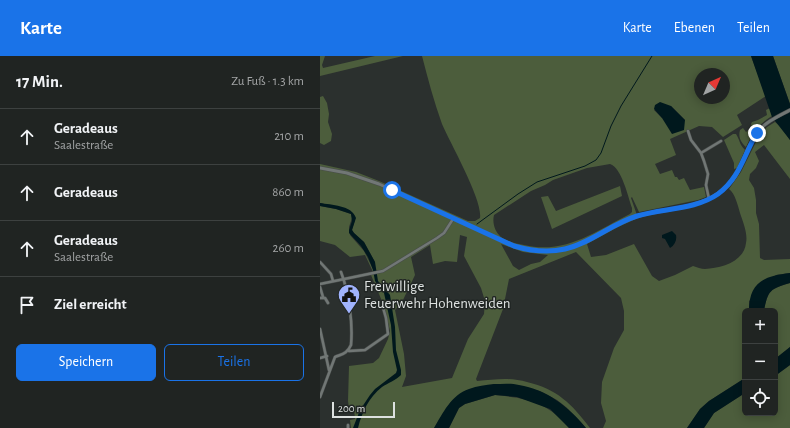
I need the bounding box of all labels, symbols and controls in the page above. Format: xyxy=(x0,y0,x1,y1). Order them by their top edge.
text: Karte xyxy=(20,19,62,38)
text: Karte xyxy=(623,21,652,35)
text: Ebenen xyxy=(674,21,715,35)
text: Teilen xyxy=(737,21,770,35)
north arrow xyxy=(694,68,730,104)
text: 17 Min. xyxy=(16,73,63,90)
text: Zu Fuß · 1.3 km xyxy=(231,75,304,88)
text: Geradeaus xyxy=(54,121,118,136)
route end xyxy=(748,124,766,142)
icon: ahead xyxy=(16,126,38,148)
text: 210 m xyxy=(274,130,304,143)
text: Saalestraße xyxy=(54,139,113,152)
route start xyxy=(383,181,401,199)
icon: ahead xyxy=(16,182,38,204)
text: Geradeaus xyxy=(54,185,118,200)
text: 860 m xyxy=(272,186,304,199)
text: Geradeaus xyxy=(54,233,118,248)
icon: ahead xyxy=(16,238,38,260)
text: 260 m xyxy=(273,242,304,255)
text: Saalestraße xyxy=(54,251,113,264)
place label: Freiwillige Feuerwehr Hohenweiden xyxy=(364,279,511,311)
public building icon: Freiwillige Feuerwehr Hohenweiden xyxy=(336,282,362,315)
icon: arrive xyxy=(16,294,38,316)
text: Ziel erreicht xyxy=(54,297,127,312)
map controls xyxy=(742,308,778,416)
button: + xyxy=(742,308,778,344)
button: Speichern xyxy=(16,344,156,381)
button: Teilen xyxy=(164,344,304,381)
button: − xyxy=(742,344,778,380)
button: locate xyxy=(742,380,778,416)
scale bar xyxy=(332,400,395,419)
text: 200 m xyxy=(338,403,365,414)

